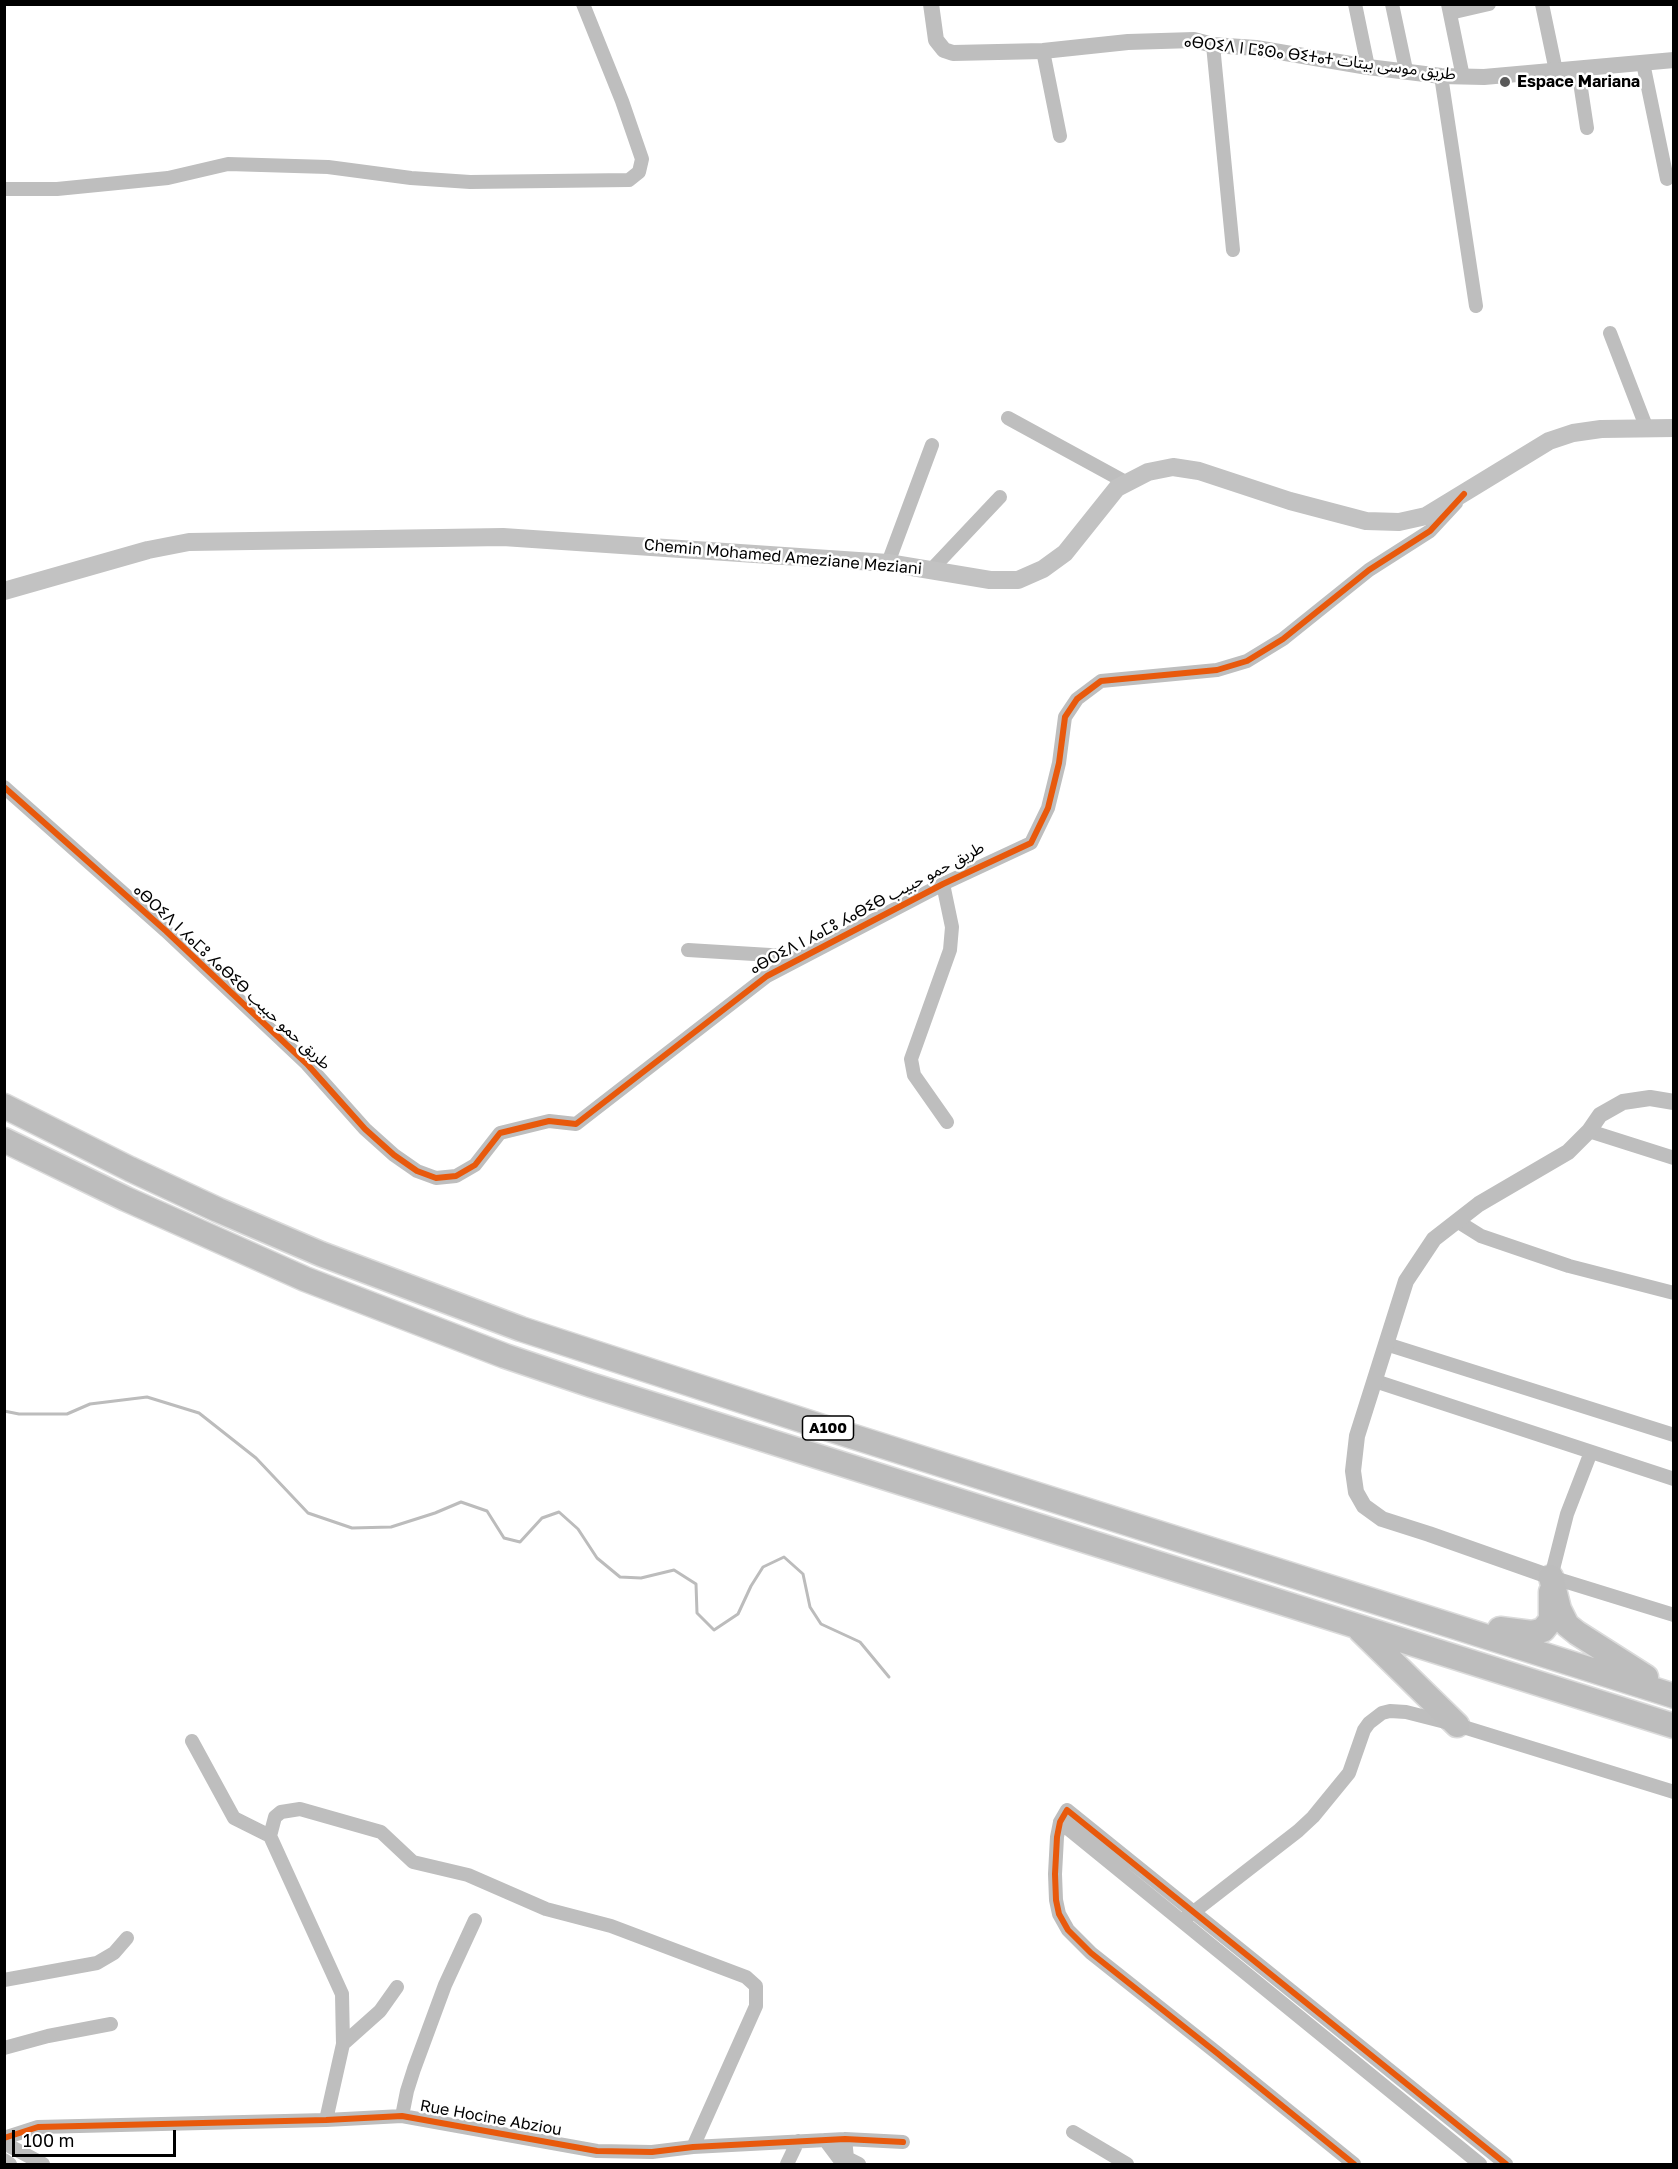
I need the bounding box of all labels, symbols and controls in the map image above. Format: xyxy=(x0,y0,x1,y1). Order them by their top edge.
street label: ⴰⴱⵔⵉⴷ ⵏ ⵎⵓⵙⴰ ⴱⵉⵜⴰⵜ طريق موسى بيتات xyxy=(1183,32,1457,84)
place label: Espace Mariana xyxy=(1517,72,1640,92)
marker: Espace Mariana xyxy=(1498,75,1512,89)
street label: Chemin Mohamed Ameziane Meziani xyxy=(643,535,923,579)
street label: ⴰⴱⵔⵉⴷ ⵏ ⵃⴰⵎⵓ ⵃⴰⴱⵉⴱ طريق حمو حبيب xyxy=(746,838,988,978)
street label: ⴰⴱⵔⵉⴷ ⵏ ⵃⴰⵎⵓ ⵃⴰⴱⵉⴱ طريق حمو حبيب xyxy=(129,880,335,1074)
road number: A100 xyxy=(802,1416,854,1440)
street label: Rue Hocine Abziou xyxy=(419,2096,563,2140)
scale bar xyxy=(15,2118,178,2156)
text: 100 m xyxy=(23,2129,74,2151)

